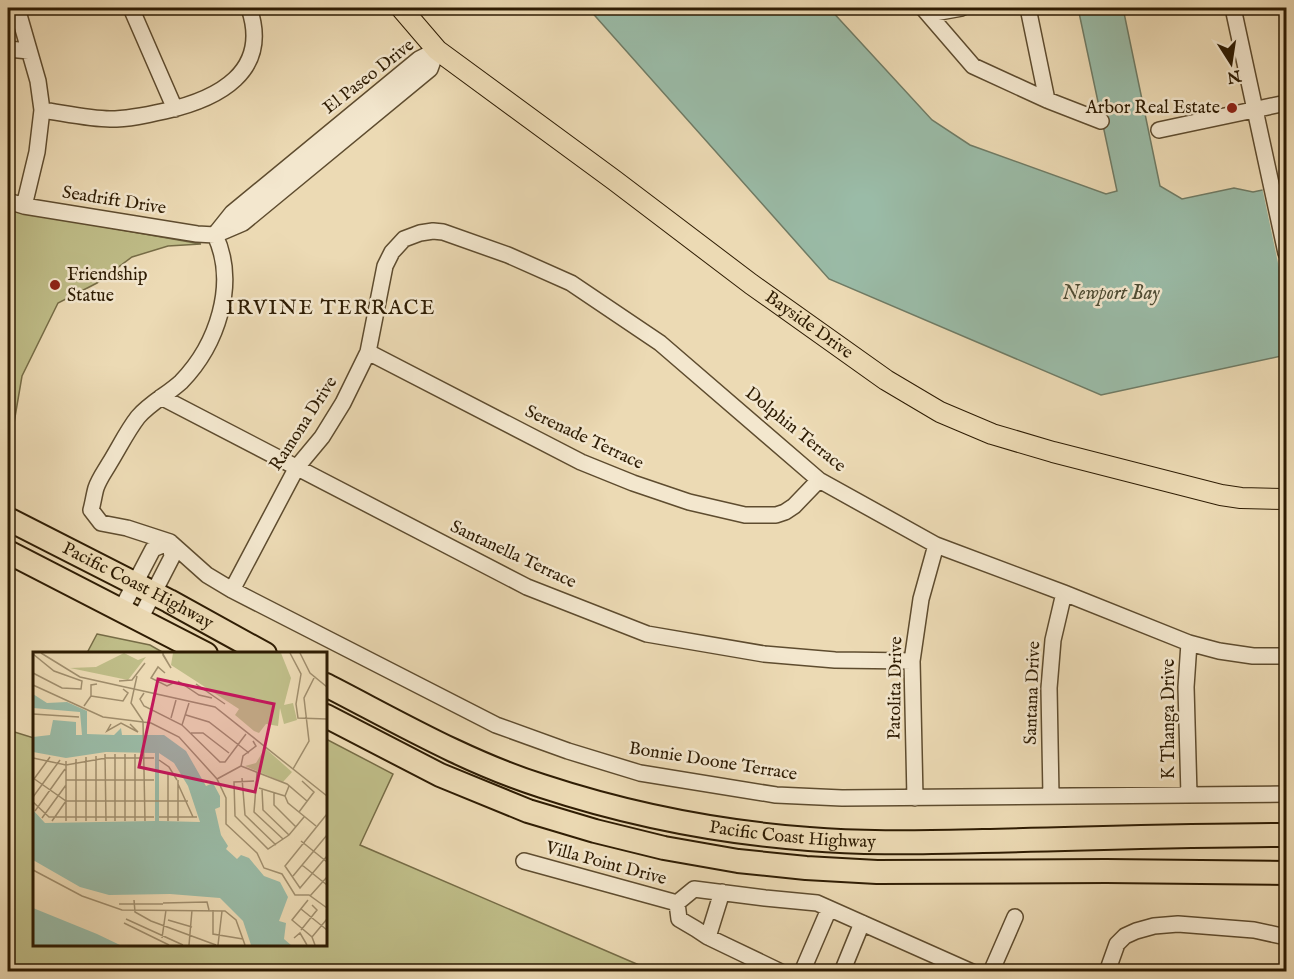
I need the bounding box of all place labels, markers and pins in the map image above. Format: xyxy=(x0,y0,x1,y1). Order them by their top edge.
place label: Arbor Real Estate xyxy=(1085,97,1220,120)
marker: Arbor Real Estate xyxy=(1225,101,1239,115)
place label: Friendship Statue xyxy=(67,264,148,308)
marker: Friendship Statue xyxy=(48,278,62,292)

